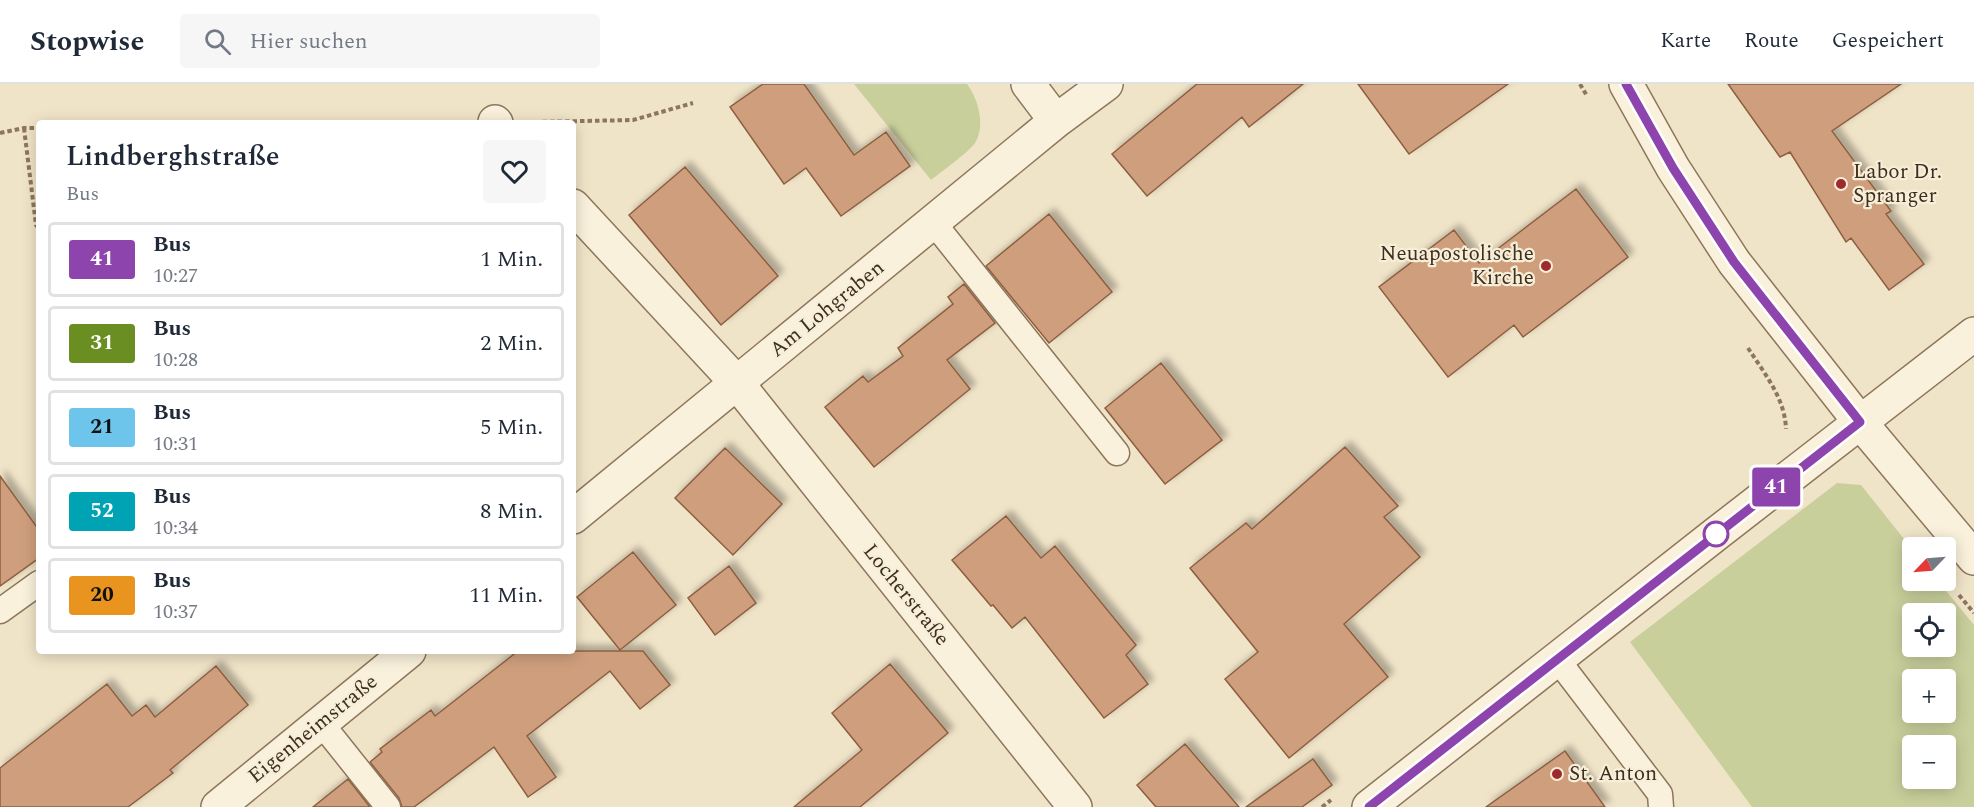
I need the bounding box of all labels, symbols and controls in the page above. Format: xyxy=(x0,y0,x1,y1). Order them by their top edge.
search box xyxy=(180,14,600,68)
text: Stopwise xyxy=(30,20,144,63)
icon: search xyxy=(201,25,234,58)
text: Hier suchen xyxy=(249,25,368,58)
text: Karte xyxy=(1660,25,1711,57)
text: Route xyxy=(1744,25,1799,57)
text: Gespeichert xyxy=(1832,25,1944,57)
text: Lindberghstraße xyxy=(66,135,280,178)
button: heart xyxy=(483,140,546,203)
place label: Labor Dr. Spranger xyxy=(1853,156,1942,212)
marker: Labor Dr. Spranger xyxy=(1834,177,1848,191)
text: Bus xyxy=(66,179,99,209)
text: Bus xyxy=(153,228,191,261)
place label: Neuapostolische Kirche xyxy=(1380,238,1534,294)
text: 41 xyxy=(90,243,114,275)
text: 1 Min. xyxy=(480,243,543,276)
street label: Am Lohgraben xyxy=(763,253,891,365)
marker: Neuapostolische Kirche xyxy=(1539,259,1553,273)
text: 10:27 xyxy=(153,261,198,291)
text: Bus xyxy=(153,312,191,345)
text: 31 xyxy=(90,327,114,359)
text: 2 Min. xyxy=(480,327,543,360)
text: 10:28 xyxy=(153,345,198,375)
text: Bus xyxy=(153,396,191,429)
text: 21 xyxy=(90,411,114,443)
text: 5 Min. xyxy=(480,411,543,444)
text: 10:31 xyxy=(153,429,198,459)
line badge: 41 xyxy=(1749,468,1803,506)
text: 41 xyxy=(1764,471,1788,503)
text: Bus xyxy=(153,480,191,513)
text: 52 xyxy=(90,495,114,527)
text: 8 Min. xyxy=(480,495,543,528)
text: 10:34 xyxy=(153,513,198,543)
unlabelled marker xyxy=(1703,521,1729,547)
street label: Locherstraße xyxy=(855,537,957,653)
north arrow xyxy=(1902,537,1956,591)
map controls xyxy=(1902,537,1956,789)
text: Bus xyxy=(153,564,191,597)
text: 20 xyxy=(90,579,114,611)
text: 11 Min. xyxy=(469,579,543,612)
text: 10:37 xyxy=(153,597,198,627)
button: locate xyxy=(1902,603,1956,657)
street label: Eigenheimstraße xyxy=(241,667,385,791)
button: + xyxy=(1902,669,1956,723)
button: − xyxy=(1902,735,1956,789)
place label: St. Anton xyxy=(1569,758,1657,790)
marker: St. Anton xyxy=(1550,767,1564,781)

